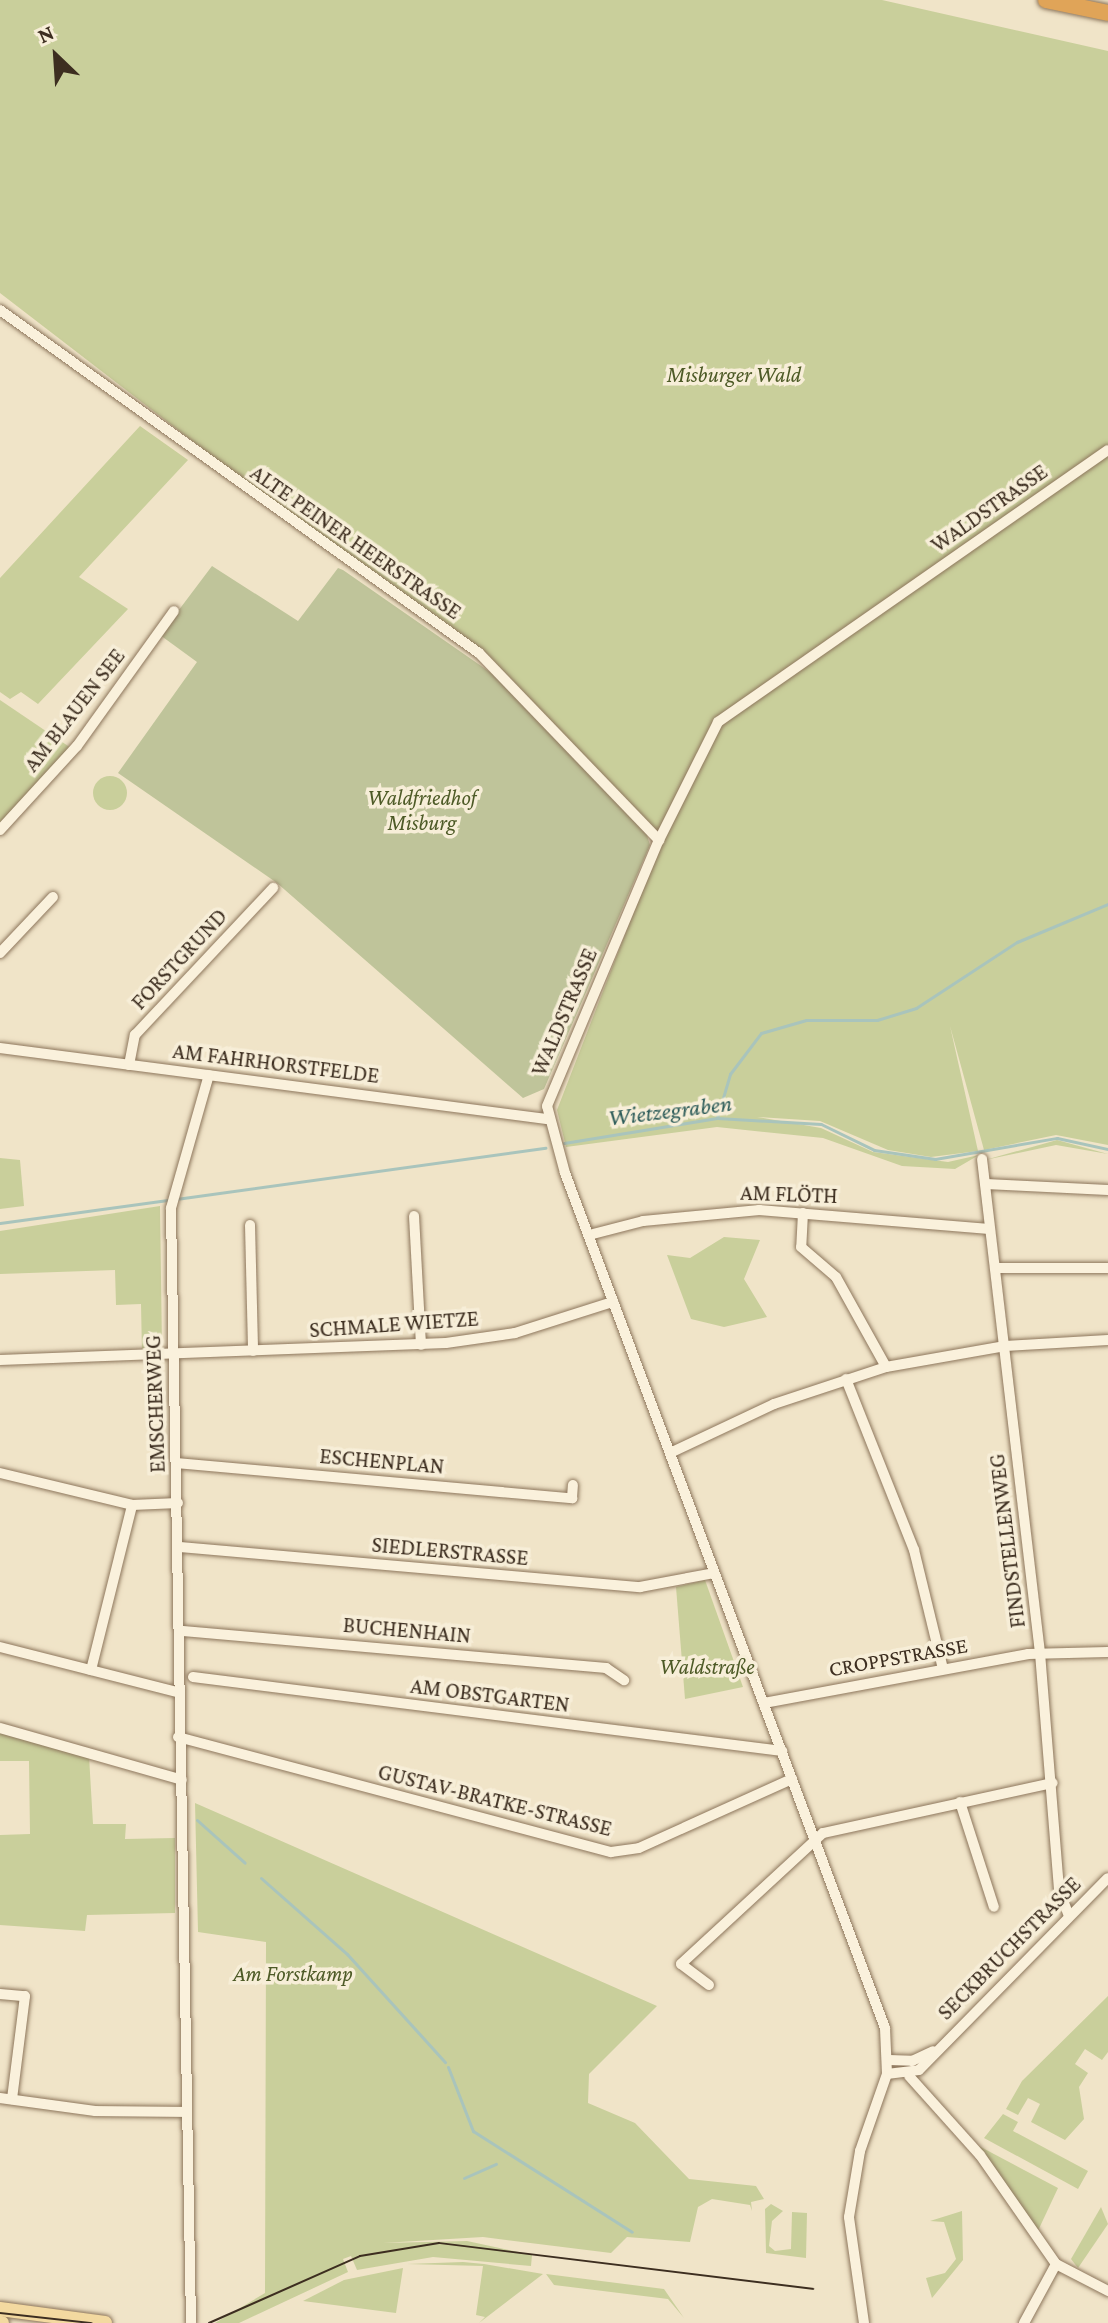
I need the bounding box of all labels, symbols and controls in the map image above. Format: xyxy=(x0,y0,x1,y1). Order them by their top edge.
north arrow xyxy=(16,16,96,96)
text: N xyxy=(34,19,58,48)
park label: Misburger Wald xyxy=(667,362,801,388)
street label: WALDSTRASSE xyxy=(926,458,1052,558)
street label: ALTE PEINER HEERSTRASSE xyxy=(245,459,467,625)
street label: AM BLAUEN SEE xyxy=(18,643,130,777)
park label: Waldfriedhof Misburg xyxy=(368,784,476,836)
street label: FORSTGRUND xyxy=(125,903,233,1015)
street label: WALDSTRASSE xyxy=(525,944,603,1080)
street label: AM FAHRHORSTFELDE xyxy=(171,1037,381,1089)
water label: Wietzegraben xyxy=(607,1088,733,1132)
street label: AM FLÖTH xyxy=(740,1179,838,1209)
street label: SCHMALE WIETZE xyxy=(308,1305,480,1343)
street label: EMSCHERWEG xyxy=(139,1335,171,1473)
street label: ESCHENPLAN xyxy=(319,1442,445,1480)
street label: FINDSTELLENWEG xyxy=(983,1452,1031,1630)
street label: SIEDLERSTRASSE xyxy=(371,1531,529,1571)
street label: BUCHENHAIN xyxy=(342,1611,472,1649)
street label: CROPPSTRASSE xyxy=(827,1632,969,1682)
park label: Waldstraße xyxy=(659,1654,755,1680)
street label: AM OBSTGARTEN xyxy=(409,1672,571,1718)
street label: GUSTAV-BRATKE-STRASSE xyxy=(375,1758,615,1842)
street label: SECKBRUCHSTRASSE xyxy=(932,1871,1086,2025)
park label: Am Forstkamp xyxy=(233,1961,353,1987)

